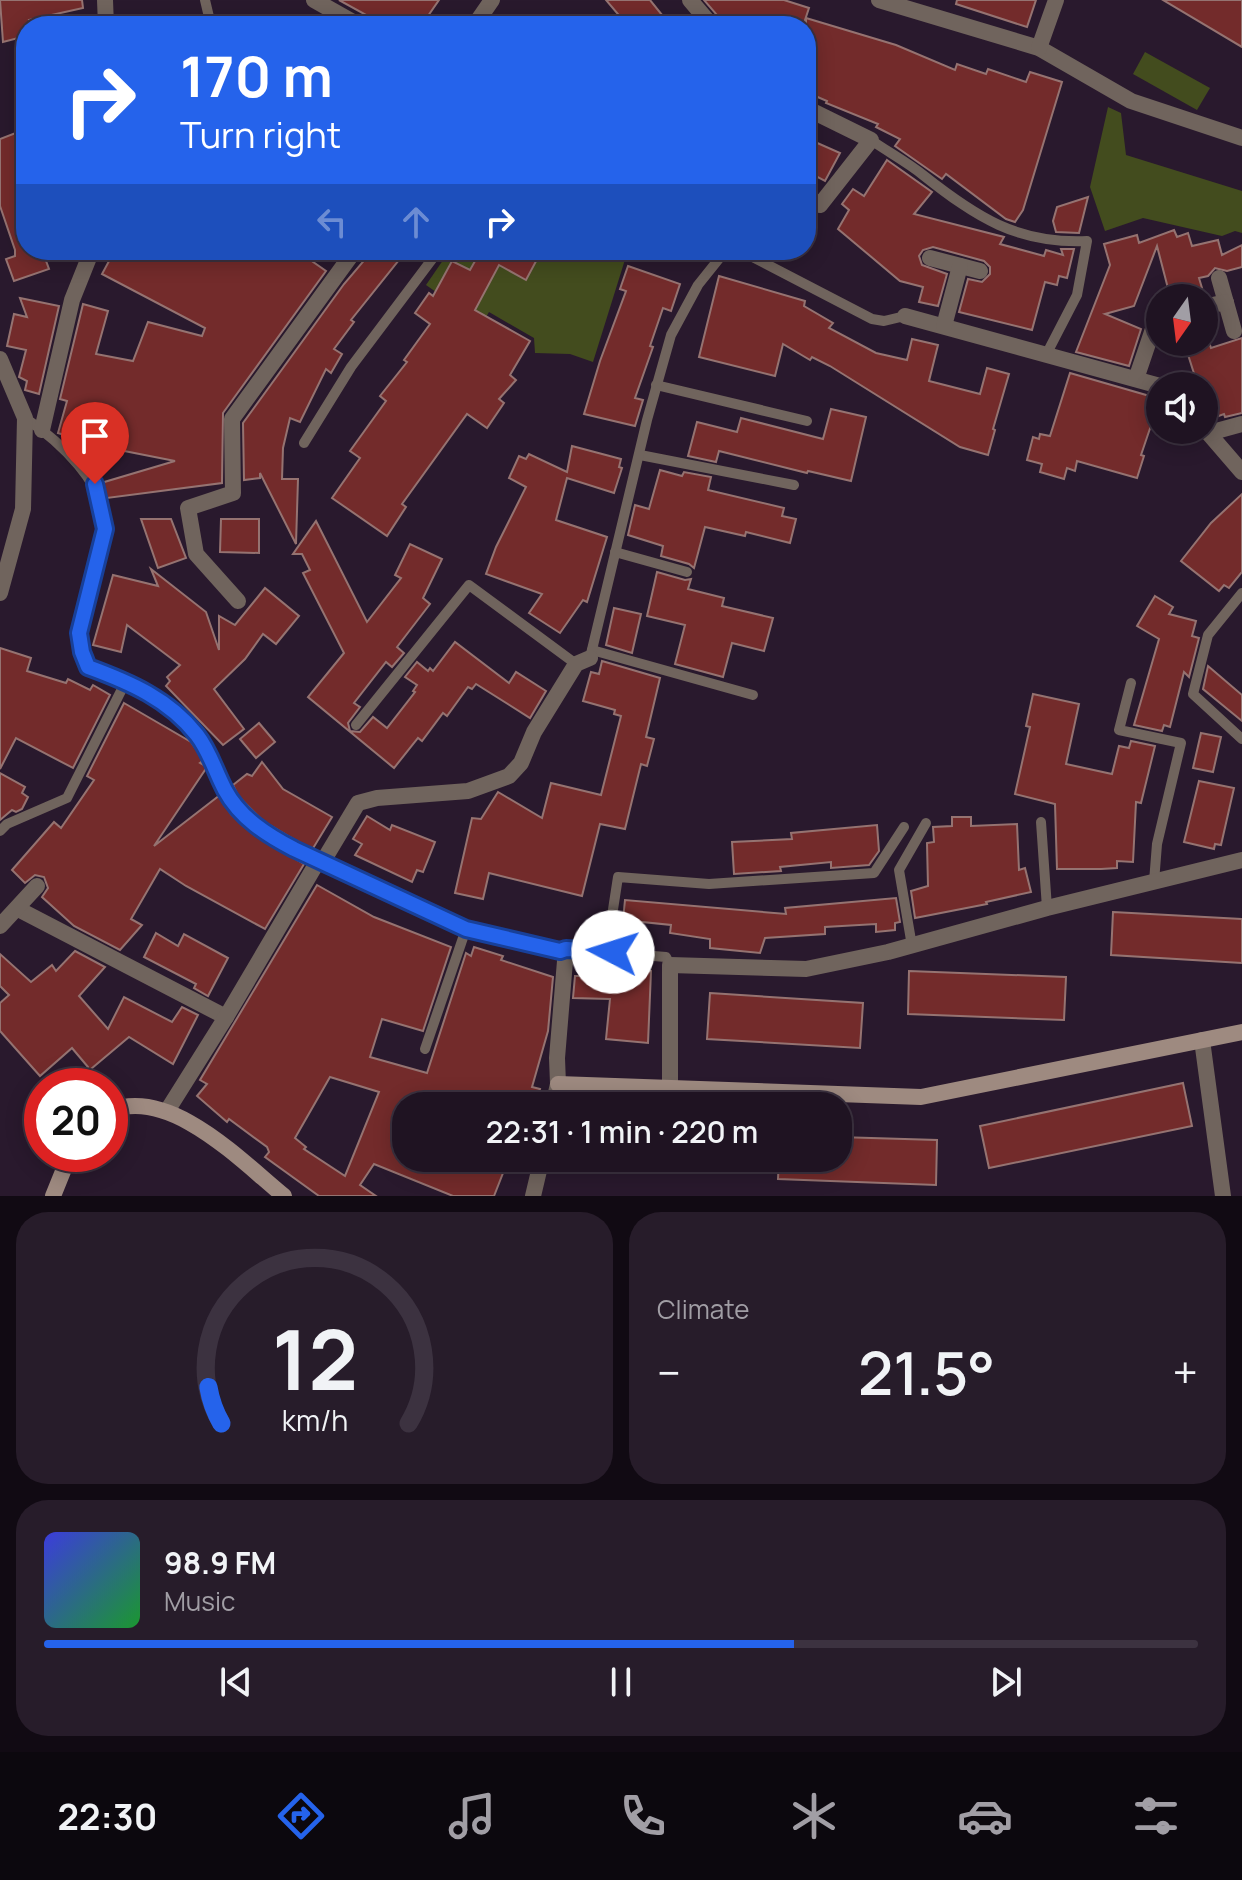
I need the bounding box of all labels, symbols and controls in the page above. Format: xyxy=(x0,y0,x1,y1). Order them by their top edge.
text: 170 m xyxy=(180,37,333,114)
icon: right xyxy=(48,48,152,152)
text: Turn right xyxy=(180,110,341,159)
icon: left xyxy=(310,200,354,244)
icon: ahead xyxy=(394,200,438,244)
icon: right xyxy=(478,200,522,244)
north arrow xyxy=(1146,284,1218,356)
map controls xyxy=(1146,284,1218,444)
button: sound xyxy=(1146,372,1218,444)
pin xyxy=(61,402,129,484)
icon: arrive xyxy=(73,414,117,458)
position arrow xyxy=(571,910,655,994)
speed limit sign: 20 xyxy=(24,1068,128,1172)
text: 22:31 · 1 min · 220 m xyxy=(486,1111,758,1152)
text: Climate xyxy=(657,1291,749,1327)
text: 12 xyxy=(272,1301,357,1415)
text: 21.5° xyxy=(858,1331,995,1413)
text: − xyxy=(657,1342,681,1402)
text: + xyxy=(1173,1342,1198,1402)
text: km/h xyxy=(281,1401,348,1440)
text: 98.9 FM xyxy=(164,1542,276,1583)
text: Music xyxy=(164,1583,235,1619)
icon: previous xyxy=(214,1660,258,1704)
icon: pause xyxy=(599,1660,643,1704)
icon: next xyxy=(984,1660,1028,1704)
icon: directions xyxy=(273,1788,329,1844)
icon: music xyxy=(444,1788,500,1844)
icon: phone xyxy=(615,1788,671,1844)
icon: climate xyxy=(786,1788,842,1844)
icon: car xyxy=(957,1788,1013,1844)
icon: filters xyxy=(1128,1788,1184,1844)
text: 22:30 xyxy=(58,1792,157,1841)

